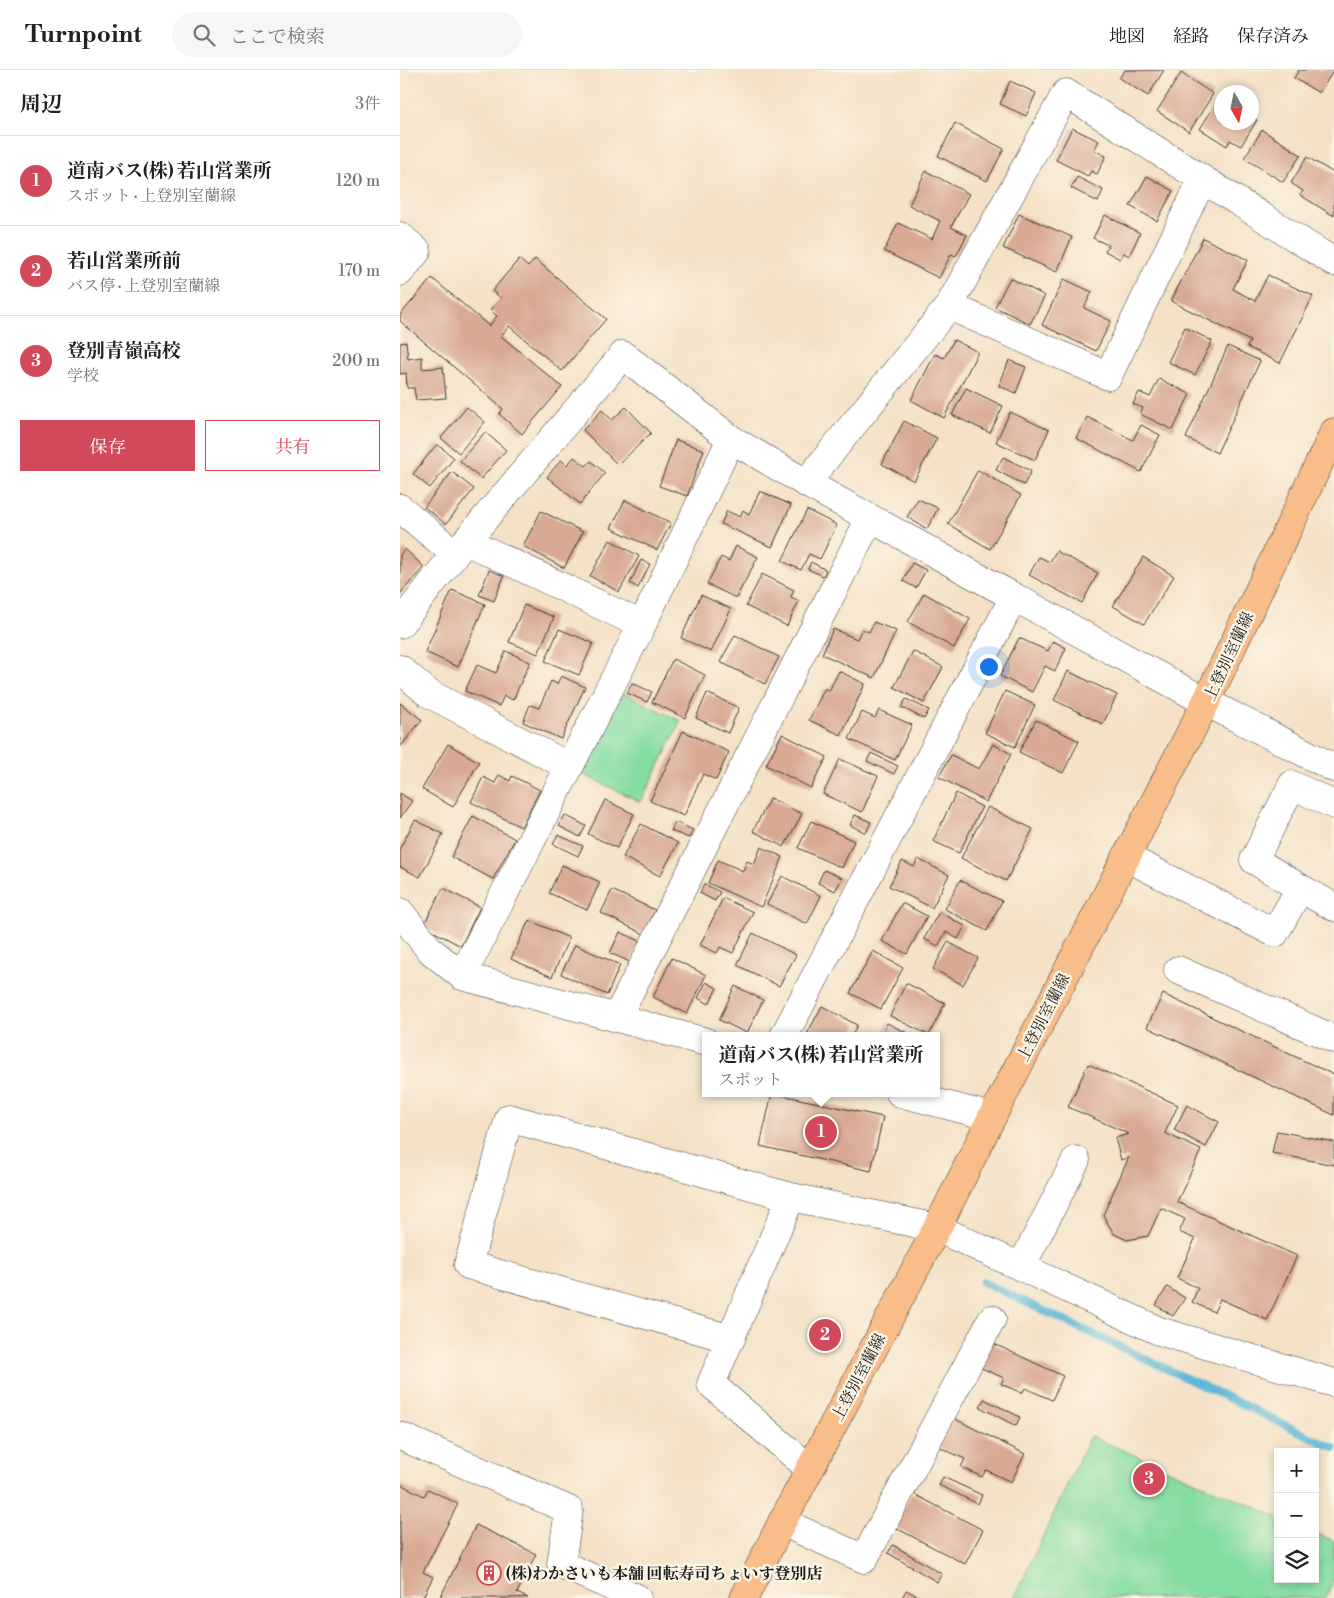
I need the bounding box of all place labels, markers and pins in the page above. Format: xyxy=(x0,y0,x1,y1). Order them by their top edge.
pin: 1 xyxy=(805,1113,837,1151)
pin: 2 xyxy=(809,1316,841,1354)
pin: 3 xyxy=(1133,1460,1165,1498)
building icon: (株)わかさいも本舗 回転寿司ちょいす登別店 xyxy=(476,1560,502,1586)
place label: (株)わかさいも本舗 回転寿司ちょいす登別店 xyxy=(506,1564,822,1584)

